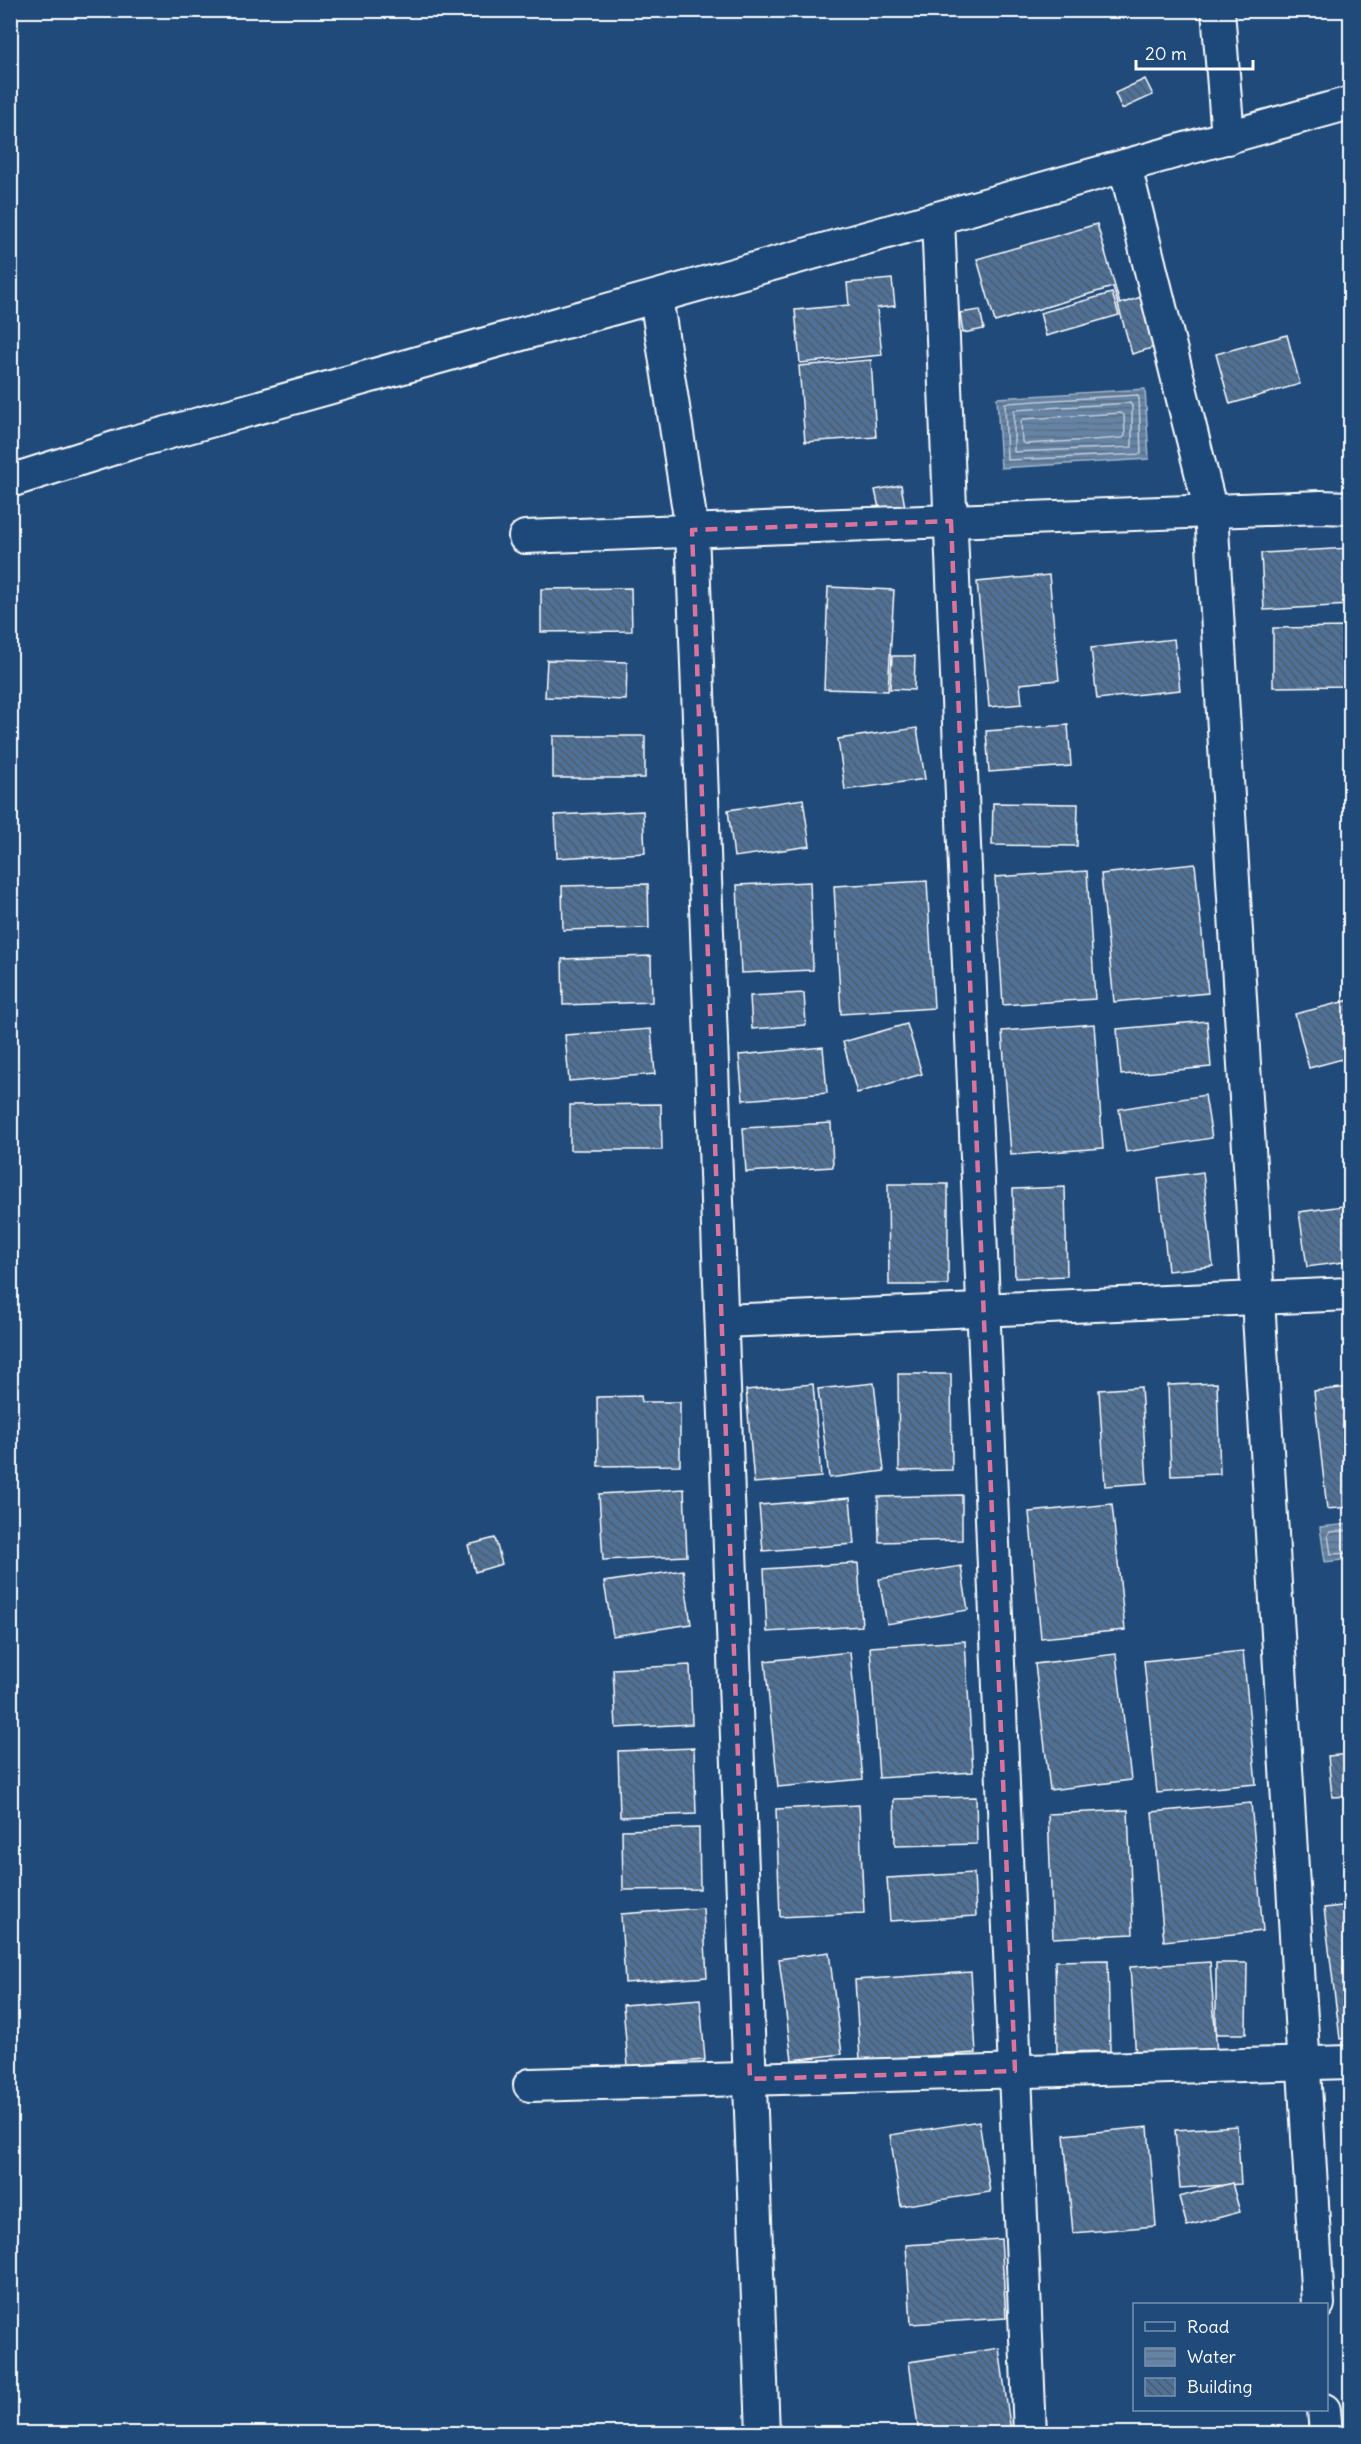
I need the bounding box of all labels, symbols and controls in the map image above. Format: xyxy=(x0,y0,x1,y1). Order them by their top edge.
scale bar xyxy=(1136,33,1253,71)
text: 20 m xyxy=(1145,42,1187,65)
legend xyxy=(1133,2303,1328,2411)
text: Road xyxy=(1187,2315,1230,2338)
text: Water xyxy=(1187,2345,1237,2368)
text: Building xyxy=(1187,2375,1252,2398)

